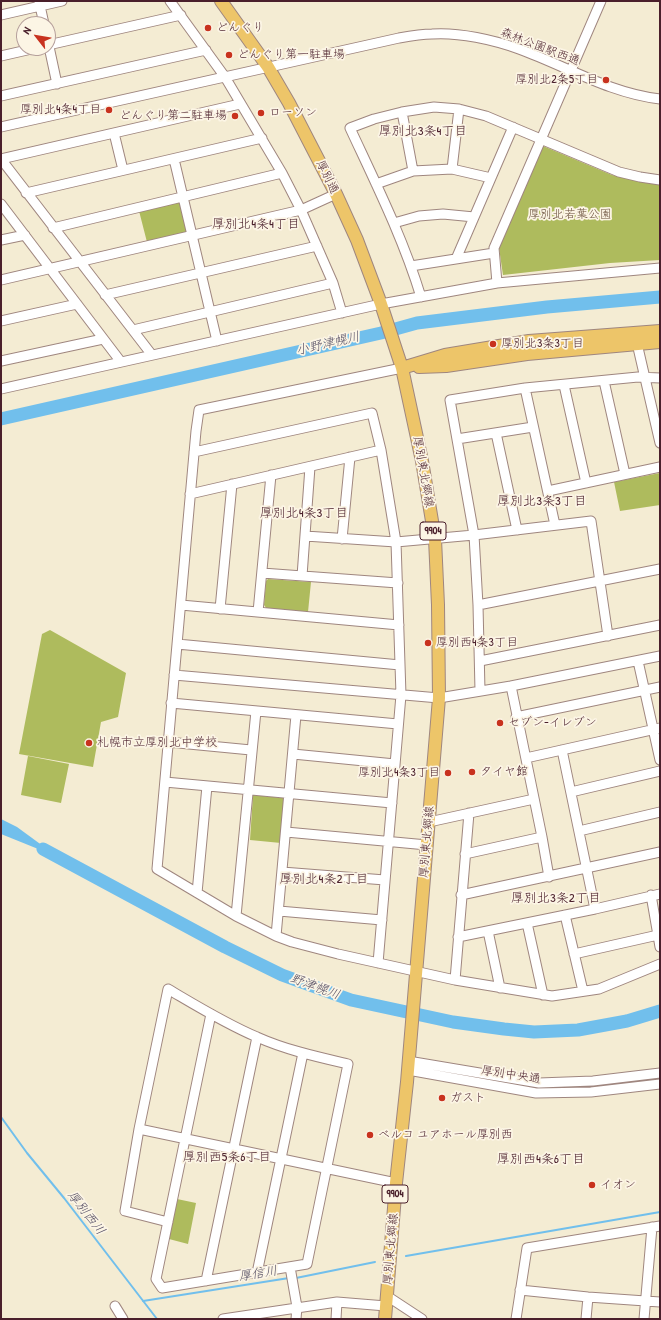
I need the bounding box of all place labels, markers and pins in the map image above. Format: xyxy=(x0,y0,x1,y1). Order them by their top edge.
place label: どんぐり xyxy=(216,21,264,35)
marker: どんぐり xyxy=(203,23,213,33)
place label: どんぐり第一駐車場 xyxy=(237,48,345,62)
marker: どんぐり第一駐車場 xyxy=(224,50,234,60)
place label: 厚別北2条5丁目 xyxy=(515,73,598,87)
marker: 厚別北2条5丁目 xyxy=(601,75,611,85)
place label: 厚別北4条4丁目 xyxy=(20,103,101,117)
marker: 厚別北4条4丁目 xyxy=(104,105,114,115)
place label: ローソン xyxy=(269,106,317,120)
marker: ローソン xyxy=(256,108,266,118)
place label: どんぐり第二駐車場 xyxy=(119,109,227,123)
marker: どんぐり第二駐車場 xyxy=(230,111,240,121)
place label: 厚別北3条3丁目 xyxy=(501,337,584,351)
marker: 厚別北3条3丁目 xyxy=(488,339,498,349)
place label: 厚別西4条3丁目 xyxy=(436,636,518,650)
marker: 厚別西4条3丁目 xyxy=(423,638,433,648)
place label: セブン-イレブン xyxy=(508,716,597,730)
marker: セブン-イレブン xyxy=(495,718,505,728)
place label: 札幌市立厚別北中学校 xyxy=(97,736,217,750)
marker: 札幌市立厚別北中学校 xyxy=(84,738,94,748)
place label: タイヤ館 xyxy=(480,765,528,779)
place label: 厚別北4条3丁目 xyxy=(358,766,440,780)
marker: タイヤ館 xyxy=(467,767,477,777)
marker: 厚別北4条3丁目 xyxy=(443,768,453,778)
place label: ガスト xyxy=(450,1091,486,1105)
marker: ガスト xyxy=(437,1093,447,1103)
place label: ベルコ ユアホール厚別西 xyxy=(378,1128,513,1142)
marker: ベルコ ユアホール厚別西 xyxy=(365,1130,375,1140)
place label: イオン xyxy=(600,1178,636,1192)
marker: イオン xyxy=(587,1180,597,1190)

